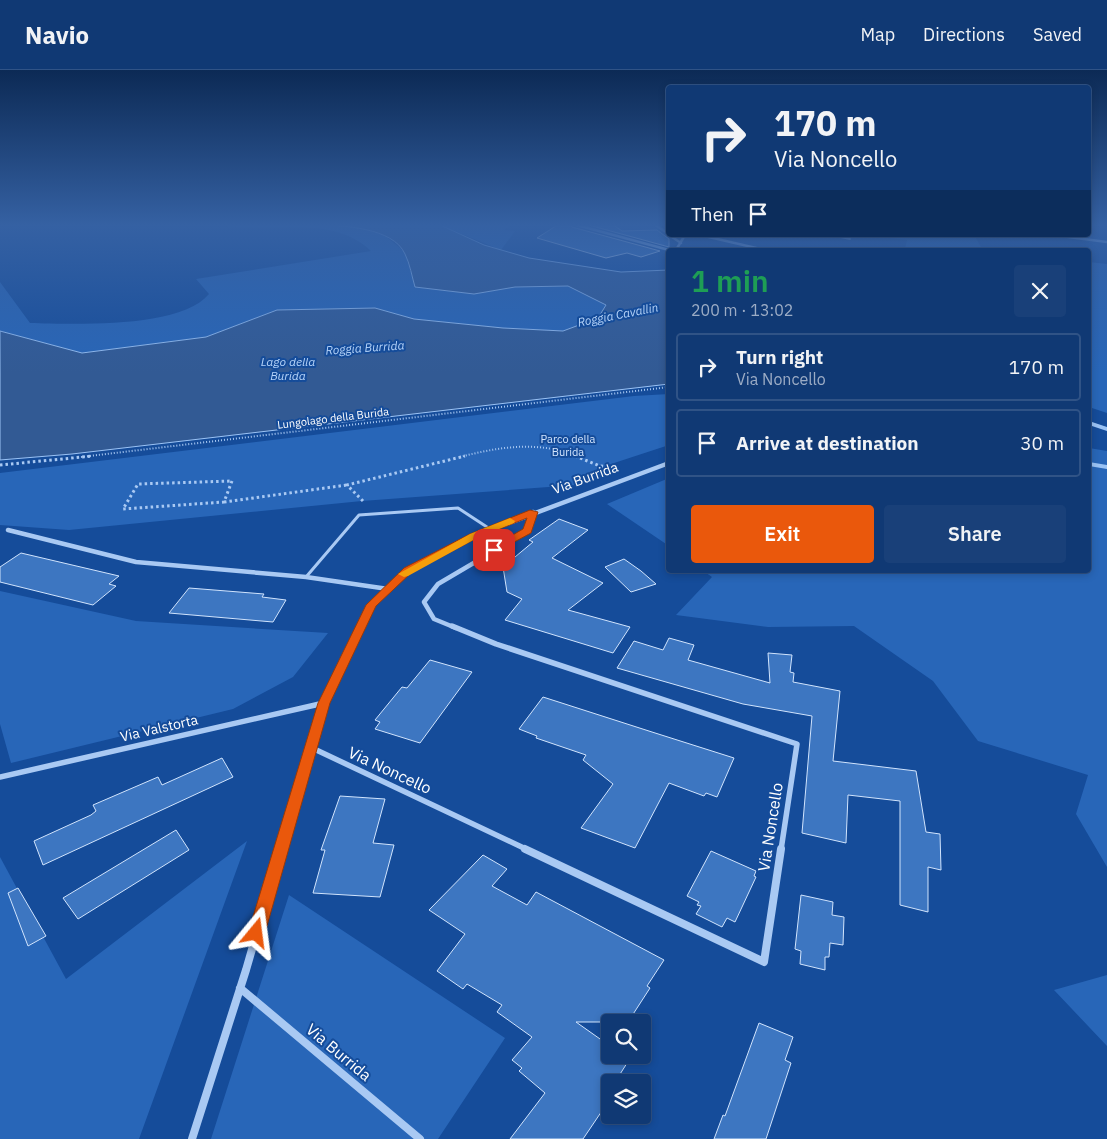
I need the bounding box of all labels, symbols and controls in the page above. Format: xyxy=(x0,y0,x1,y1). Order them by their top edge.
text: Navio xyxy=(25,19,89,51)
text: Map xyxy=(860,23,895,46)
text: Directions xyxy=(923,23,1005,46)
text: Saved xyxy=(1033,23,1082,46)
text: 170 m xyxy=(774,100,877,146)
icon: right xyxy=(691,105,756,170)
text: Via Noncello xyxy=(774,144,897,173)
icon: arrive xyxy=(744,200,772,228)
text: Then xyxy=(691,202,734,226)
text: 1 min xyxy=(691,261,769,300)
button: close xyxy=(1014,265,1066,317)
water label: Roggia Cavallin xyxy=(576,299,660,330)
text: 200 m · 13:02 xyxy=(691,300,793,320)
water label: Roggia Burrida xyxy=(325,337,405,358)
text: Turn right xyxy=(736,345,823,369)
icon: right xyxy=(693,353,721,381)
water label: Lago della Burida xyxy=(261,354,315,383)
text: 170 m xyxy=(1009,355,1064,379)
text: Via Noncello xyxy=(736,369,826,389)
street label: Lungolago della Burida xyxy=(276,404,390,432)
icon: arrive xyxy=(693,429,721,457)
text: Arrive at destination xyxy=(736,431,919,455)
text: 30 m xyxy=(1020,431,1064,455)
park label: Parco della Burida xyxy=(541,432,596,459)
street label: Via Burrida xyxy=(549,458,621,498)
button: Exit xyxy=(691,505,874,563)
button: Share xyxy=(884,505,1066,563)
pin xyxy=(473,529,515,571)
icon: arrive xyxy=(480,536,508,564)
street label: Via Valstorta xyxy=(118,710,200,746)
street label: Via Noncello xyxy=(345,742,435,798)
street label: Via Noncello xyxy=(753,781,787,873)
position arrow xyxy=(229,906,281,958)
map controls xyxy=(601,1014,651,1124)
button: search xyxy=(601,1014,651,1064)
street label: Via Burrida xyxy=(302,1019,376,1085)
button: layers xyxy=(601,1074,651,1124)

